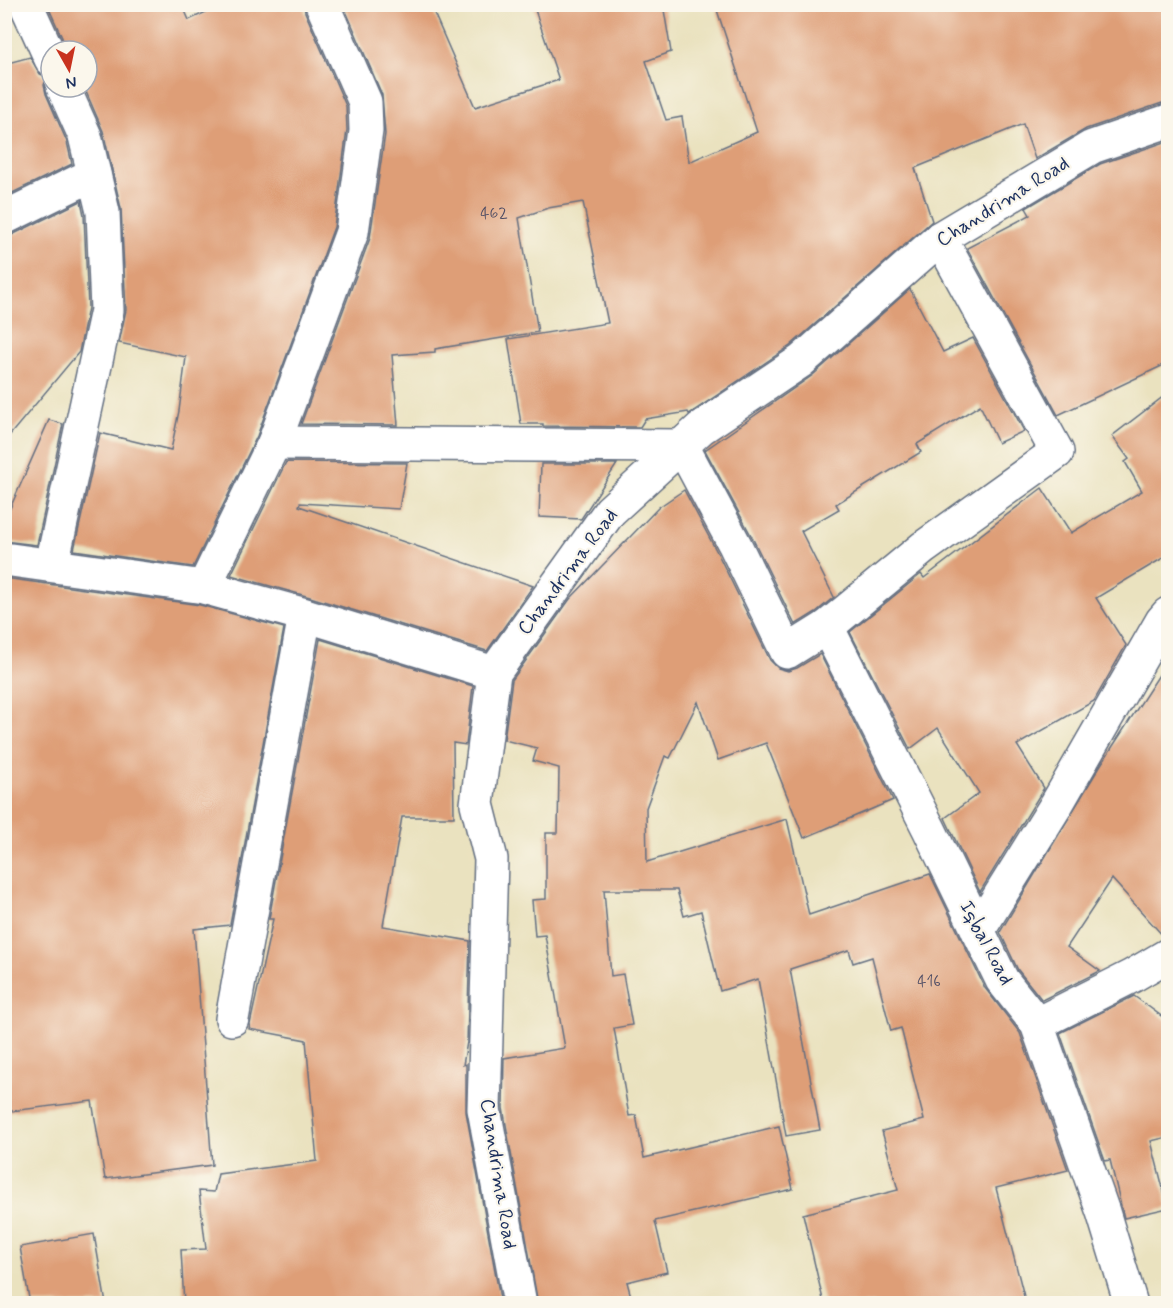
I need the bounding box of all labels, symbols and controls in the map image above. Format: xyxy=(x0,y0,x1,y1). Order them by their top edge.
north arrow xyxy=(39,39,99,99)
text: N xyxy=(64,71,78,94)
street label: Chandrima Road xyxy=(931,150,1075,254)
house number: 462 xyxy=(480,203,508,224)
street label: Chandrima Road xyxy=(512,503,624,641)
street label: Iqbal Road xyxy=(952,896,1020,990)
house number: 416 xyxy=(917,971,941,992)
street label: Chandrima Road xyxy=(473,1097,523,1251)

